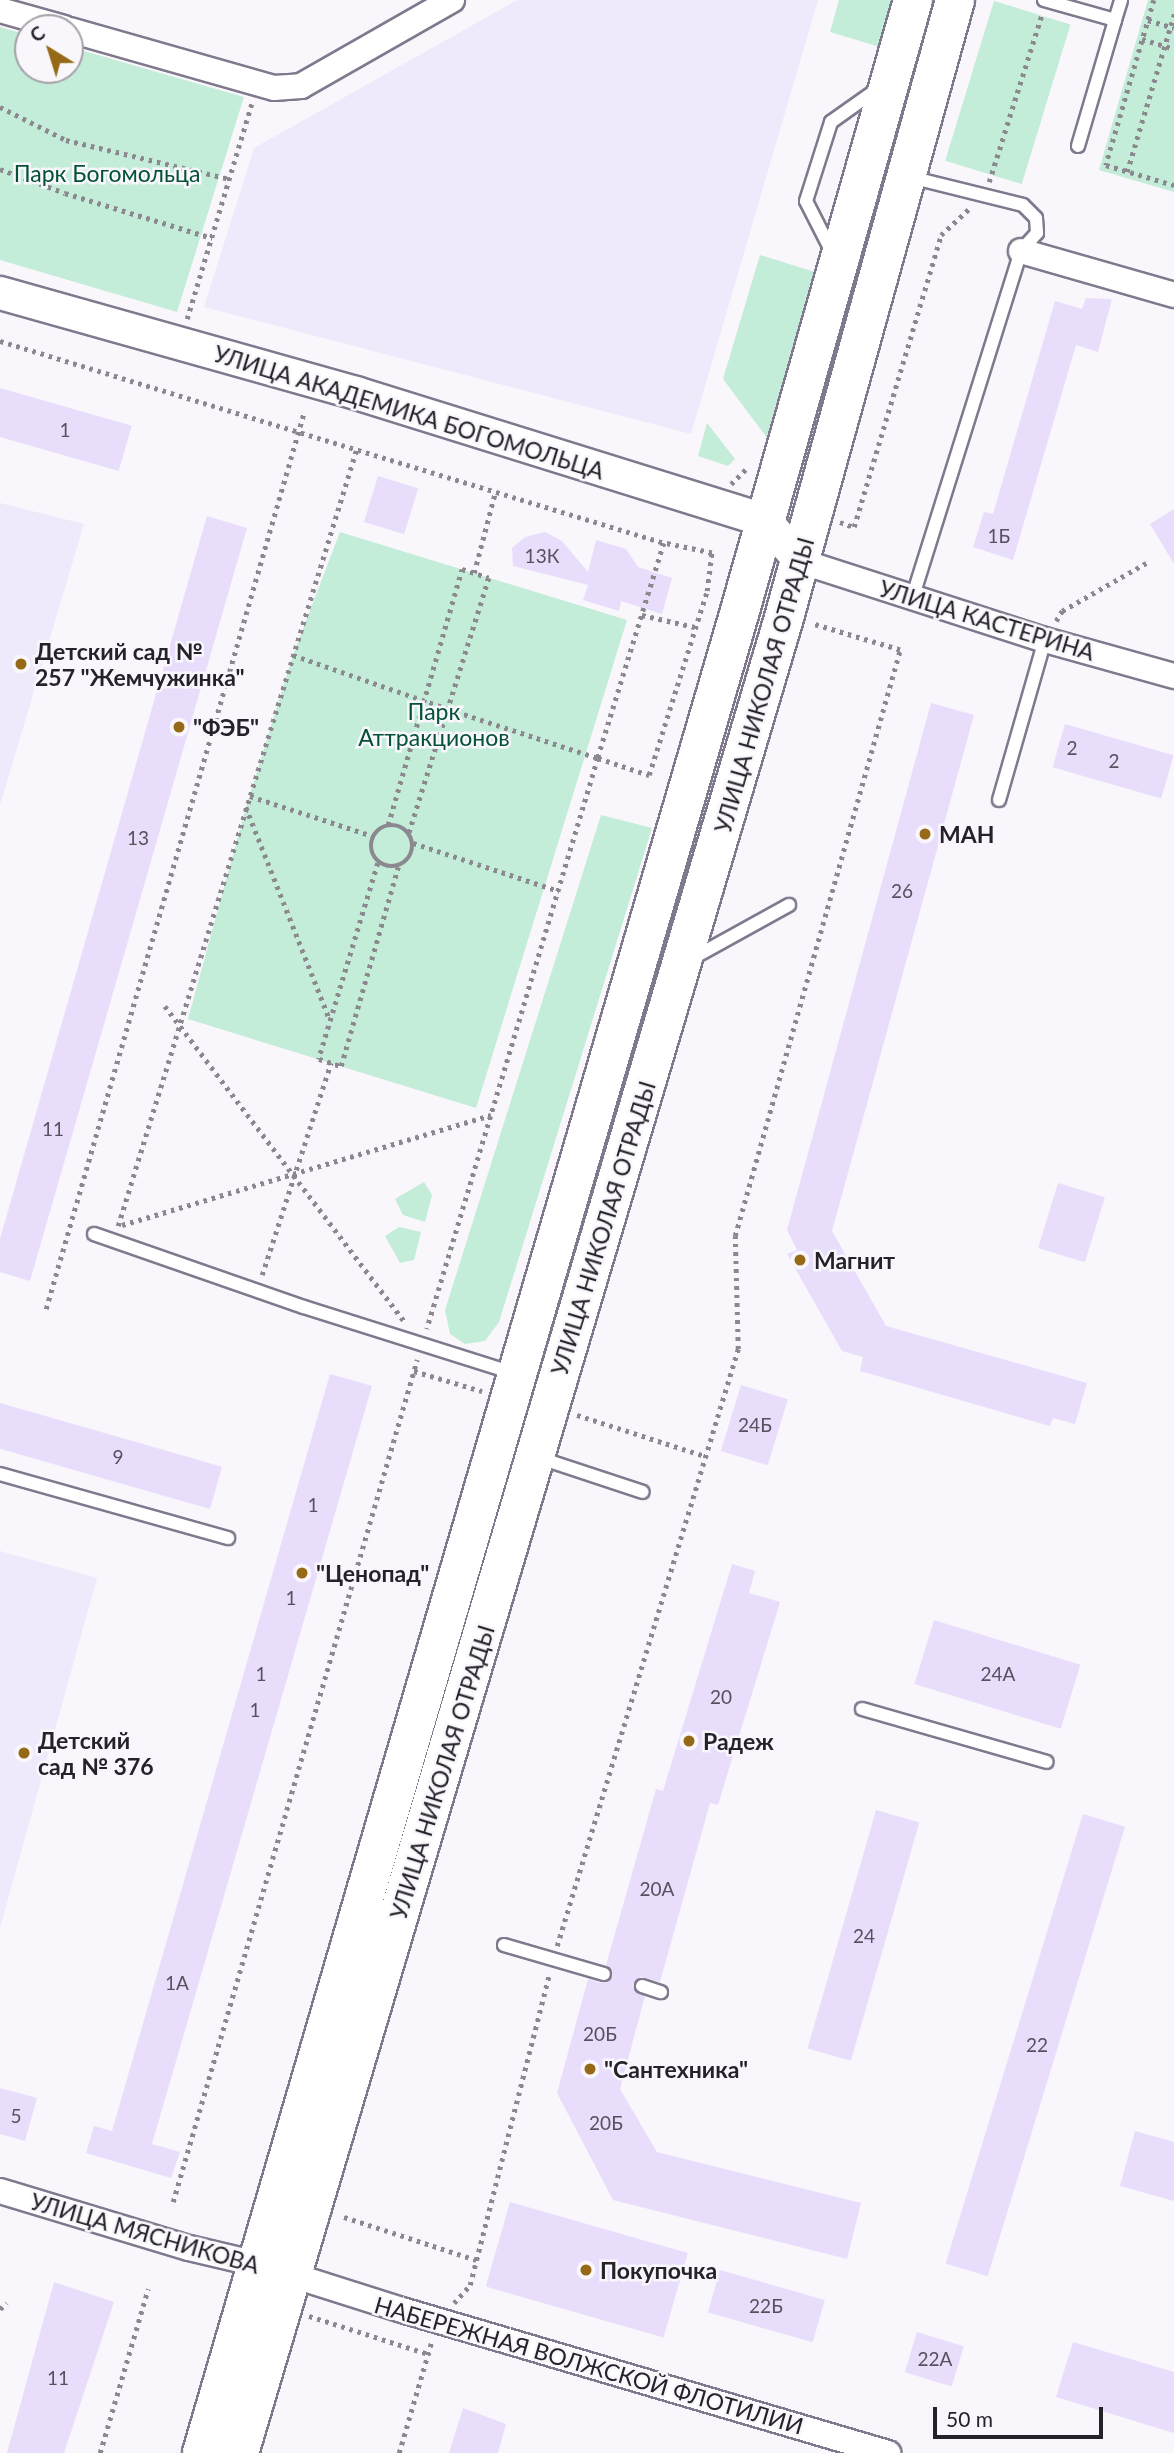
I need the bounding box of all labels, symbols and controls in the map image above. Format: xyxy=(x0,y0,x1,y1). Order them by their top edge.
north arrow xyxy=(14,14,84,84)
text: С xyxy=(25,21,49,47)
park label: Парк Богомольца xyxy=(14,159,200,187)
street label: УЛИЦА АКАДЕМИКА БОГОМОЛЬЦА xyxy=(211,339,607,485)
house number: 1 xyxy=(59,419,71,441)
house number: 1Б xyxy=(988,525,1010,547)
street label: УЛИЦА НИКОЛАЯ ОТРАДЫ xyxy=(709,534,819,836)
house number: 13К xyxy=(525,545,559,567)
street label: УЛИЦА КАСТЕРИНА xyxy=(876,574,1098,666)
place label: Детский сад № 257 "Жемчужинка" xyxy=(35,637,245,691)
marker: Детский сад № 257 "Жемчужинка" xyxy=(13,656,29,672)
park label: Парк Аттракционов xyxy=(358,697,510,751)
place label: "ФЭБ" xyxy=(193,713,259,741)
marker: "ФЭБ" xyxy=(171,719,187,735)
house number: 2 xyxy=(1066,737,1078,759)
house number: 2 xyxy=(1108,750,1120,772)
place label: МАН xyxy=(939,820,994,848)
marker: МАН xyxy=(917,826,933,842)
house number: 13 xyxy=(127,827,149,849)
house number: 26 xyxy=(891,880,913,902)
street label: УЛИЦА НИКОЛАЯ ОТРАДЫ xyxy=(545,1078,661,1378)
house number: 11 xyxy=(42,1118,64,1140)
place label: Магнит xyxy=(814,1246,895,1274)
marker: Магнит xyxy=(792,1252,808,1268)
house number: 24Б xyxy=(738,1414,772,1436)
house number: 9 xyxy=(112,1446,124,1468)
house number: 1 xyxy=(307,1494,319,1516)
place label: "Ценопад" xyxy=(316,1559,429,1587)
marker: "Ценопад" xyxy=(294,1565,310,1581)
house number: 1 xyxy=(285,1587,297,1609)
street label: УЛИЦА НИКОЛАЯ ОТРАДЫ xyxy=(384,1622,500,1922)
house number: 1 xyxy=(255,1663,267,1685)
house number: 24А xyxy=(981,1663,1015,1685)
house number: 20 xyxy=(710,1686,732,1708)
house number: 1 xyxy=(249,1699,261,1721)
place label: Детский сад № 376 xyxy=(38,1726,154,1780)
place label: Радеж xyxy=(703,1727,774,1755)
marker: Радеж xyxy=(681,1733,697,1749)
marker: Детский сад № 376 xyxy=(16,1745,32,1761)
house number: 20А xyxy=(640,1878,674,1900)
house number: 24 xyxy=(853,1925,875,1947)
house number: 1А xyxy=(165,1972,189,1994)
house number: 20Б xyxy=(583,2023,617,2045)
house number: 22 xyxy=(1026,2034,1048,2056)
place label: "Сантехника" xyxy=(604,2055,748,2083)
marker: "Сантехника" xyxy=(582,2061,598,2077)
house number: 5 xyxy=(10,2105,22,2127)
house number: 20Б xyxy=(589,2112,623,2134)
street label: УЛИЦА МЯСНИКОВА xyxy=(27,2187,263,2279)
place label: Покупочка xyxy=(600,2256,717,2284)
marker: Покупочка xyxy=(578,2262,594,2278)
street label: НАБЕРЕЖНАЯ ВОЛЖСКОЙ ФЛОТИЛИИ xyxy=(371,2290,807,2440)
house number: 22Б xyxy=(749,2295,783,2317)
house number: 22А xyxy=(918,2348,952,2370)
house number: 11 xyxy=(47,2367,69,2389)
scale bar xyxy=(936,2394,1106,2438)
text: 50 m xyxy=(946,2406,993,2431)

